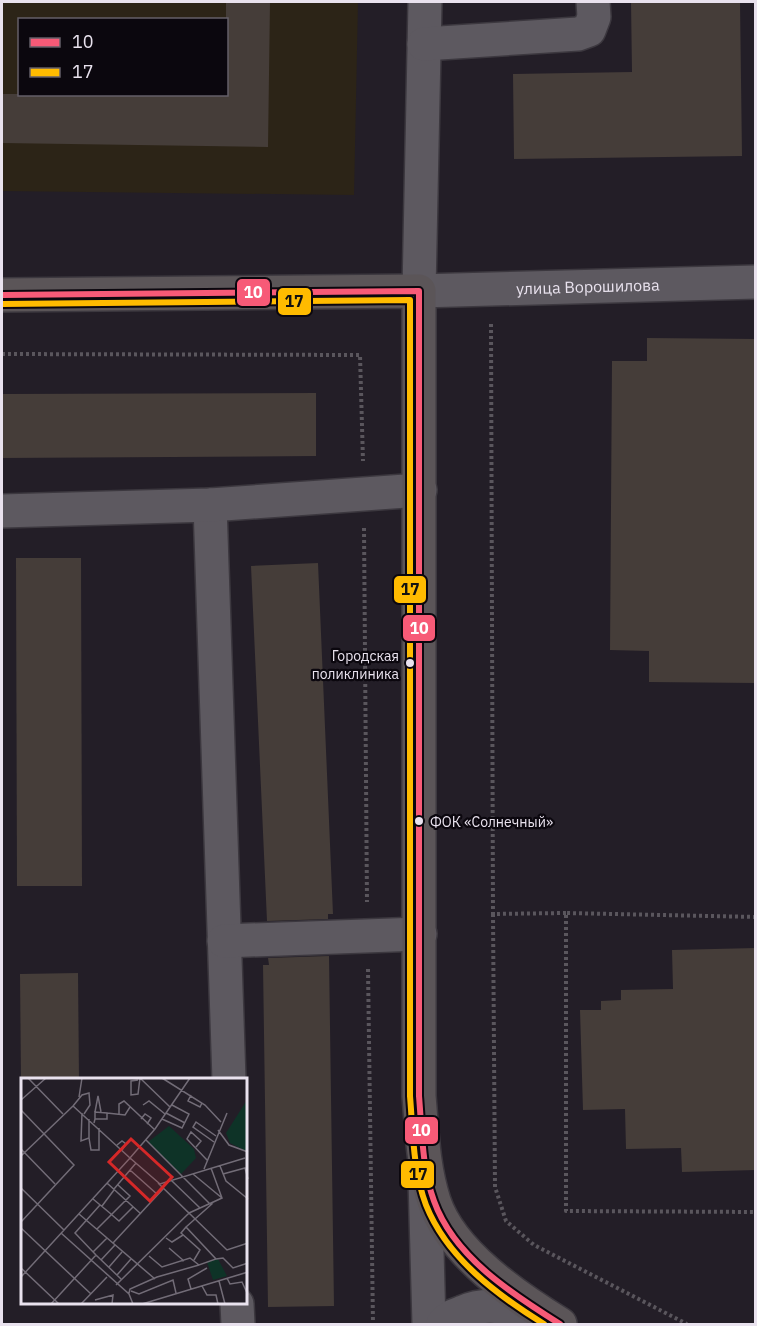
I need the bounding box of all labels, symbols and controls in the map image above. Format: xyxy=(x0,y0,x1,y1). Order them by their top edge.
legend xyxy=(18,18,228,96)
text: 10 xyxy=(72,30,94,53)
text: 17 xyxy=(72,60,94,83)
street label: улица Ворошилова xyxy=(516,275,660,298)
line badge: 10 xyxy=(236,278,271,307)
text: 10 xyxy=(243,282,263,302)
line badge: 17 xyxy=(277,287,312,316)
text: 17 xyxy=(284,291,304,311)
line badge: 17 xyxy=(393,575,427,604)
text: 17 xyxy=(400,579,420,599)
line badge: 10 xyxy=(402,614,436,642)
text: 10 xyxy=(409,618,429,638)
place label: Городская поликлиника xyxy=(312,647,400,683)
marker: Городская поликлиника xyxy=(404,657,416,669)
place label: ФОК «Солнечный» xyxy=(430,813,553,831)
marker: ФОК «Солнечный» xyxy=(413,815,425,827)
inset map xyxy=(21,1078,248,1305)
line badge: 10 xyxy=(404,1116,439,1145)
text: 10 xyxy=(411,1120,431,1140)
line badge: 17 xyxy=(400,1160,435,1189)
text: 17 xyxy=(408,1164,428,1184)

